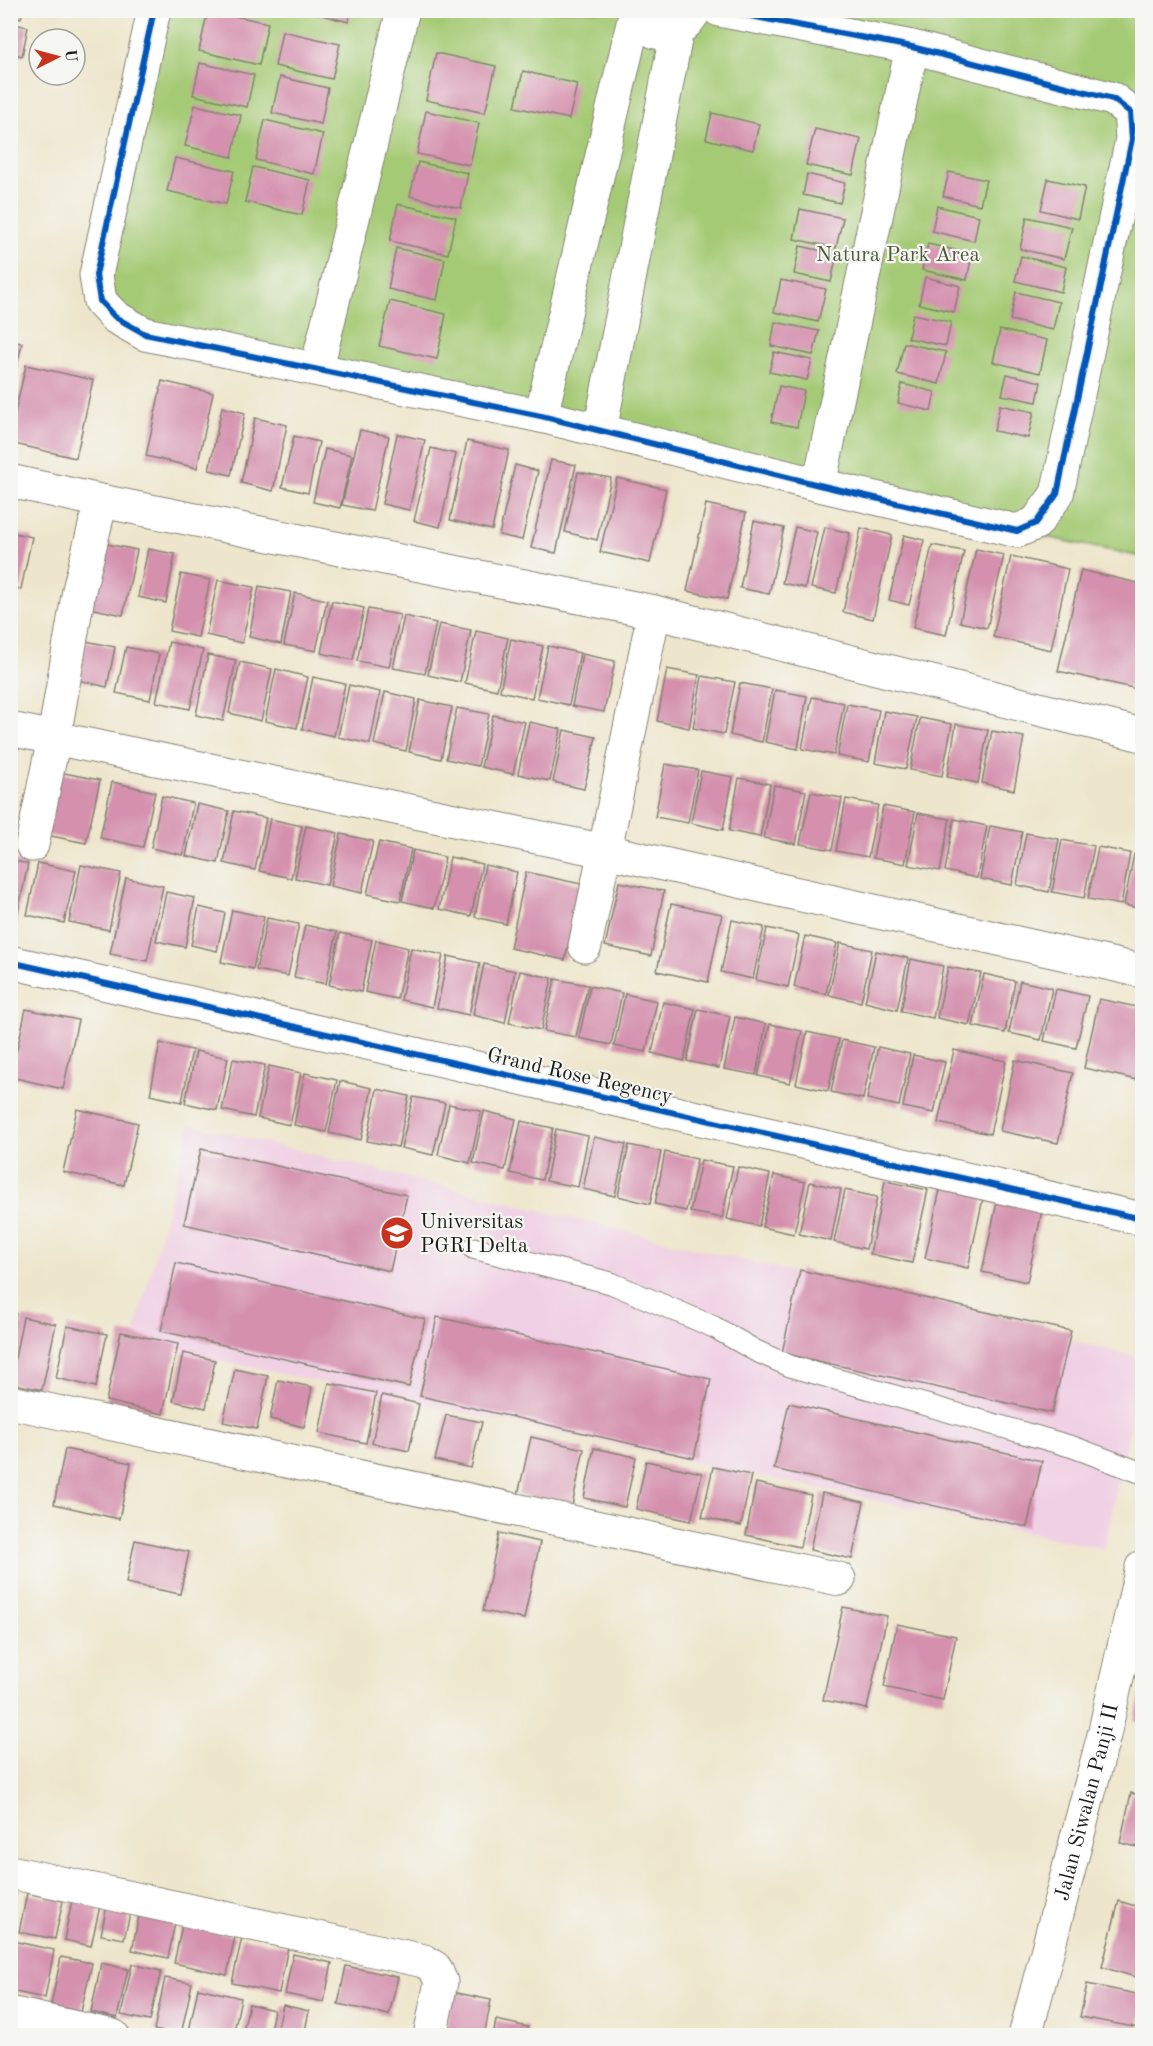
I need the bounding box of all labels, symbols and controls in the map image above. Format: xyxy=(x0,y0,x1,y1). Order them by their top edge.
north arrow xyxy=(27,27,87,87)
text: U xyxy=(61,48,79,63)
park label: Natura Park Area xyxy=(816,245,980,266)
street label: Grand Rose Regency xyxy=(485,1045,674,1108)
place label: Universitas PGRI Delta xyxy=(420,1212,528,1257)
school or university icon: Universitas PGRI Delta xyxy=(379,1215,415,1251)
street label: Jalan Siwalan Panji II xyxy=(1052,1702,1123,1903)

